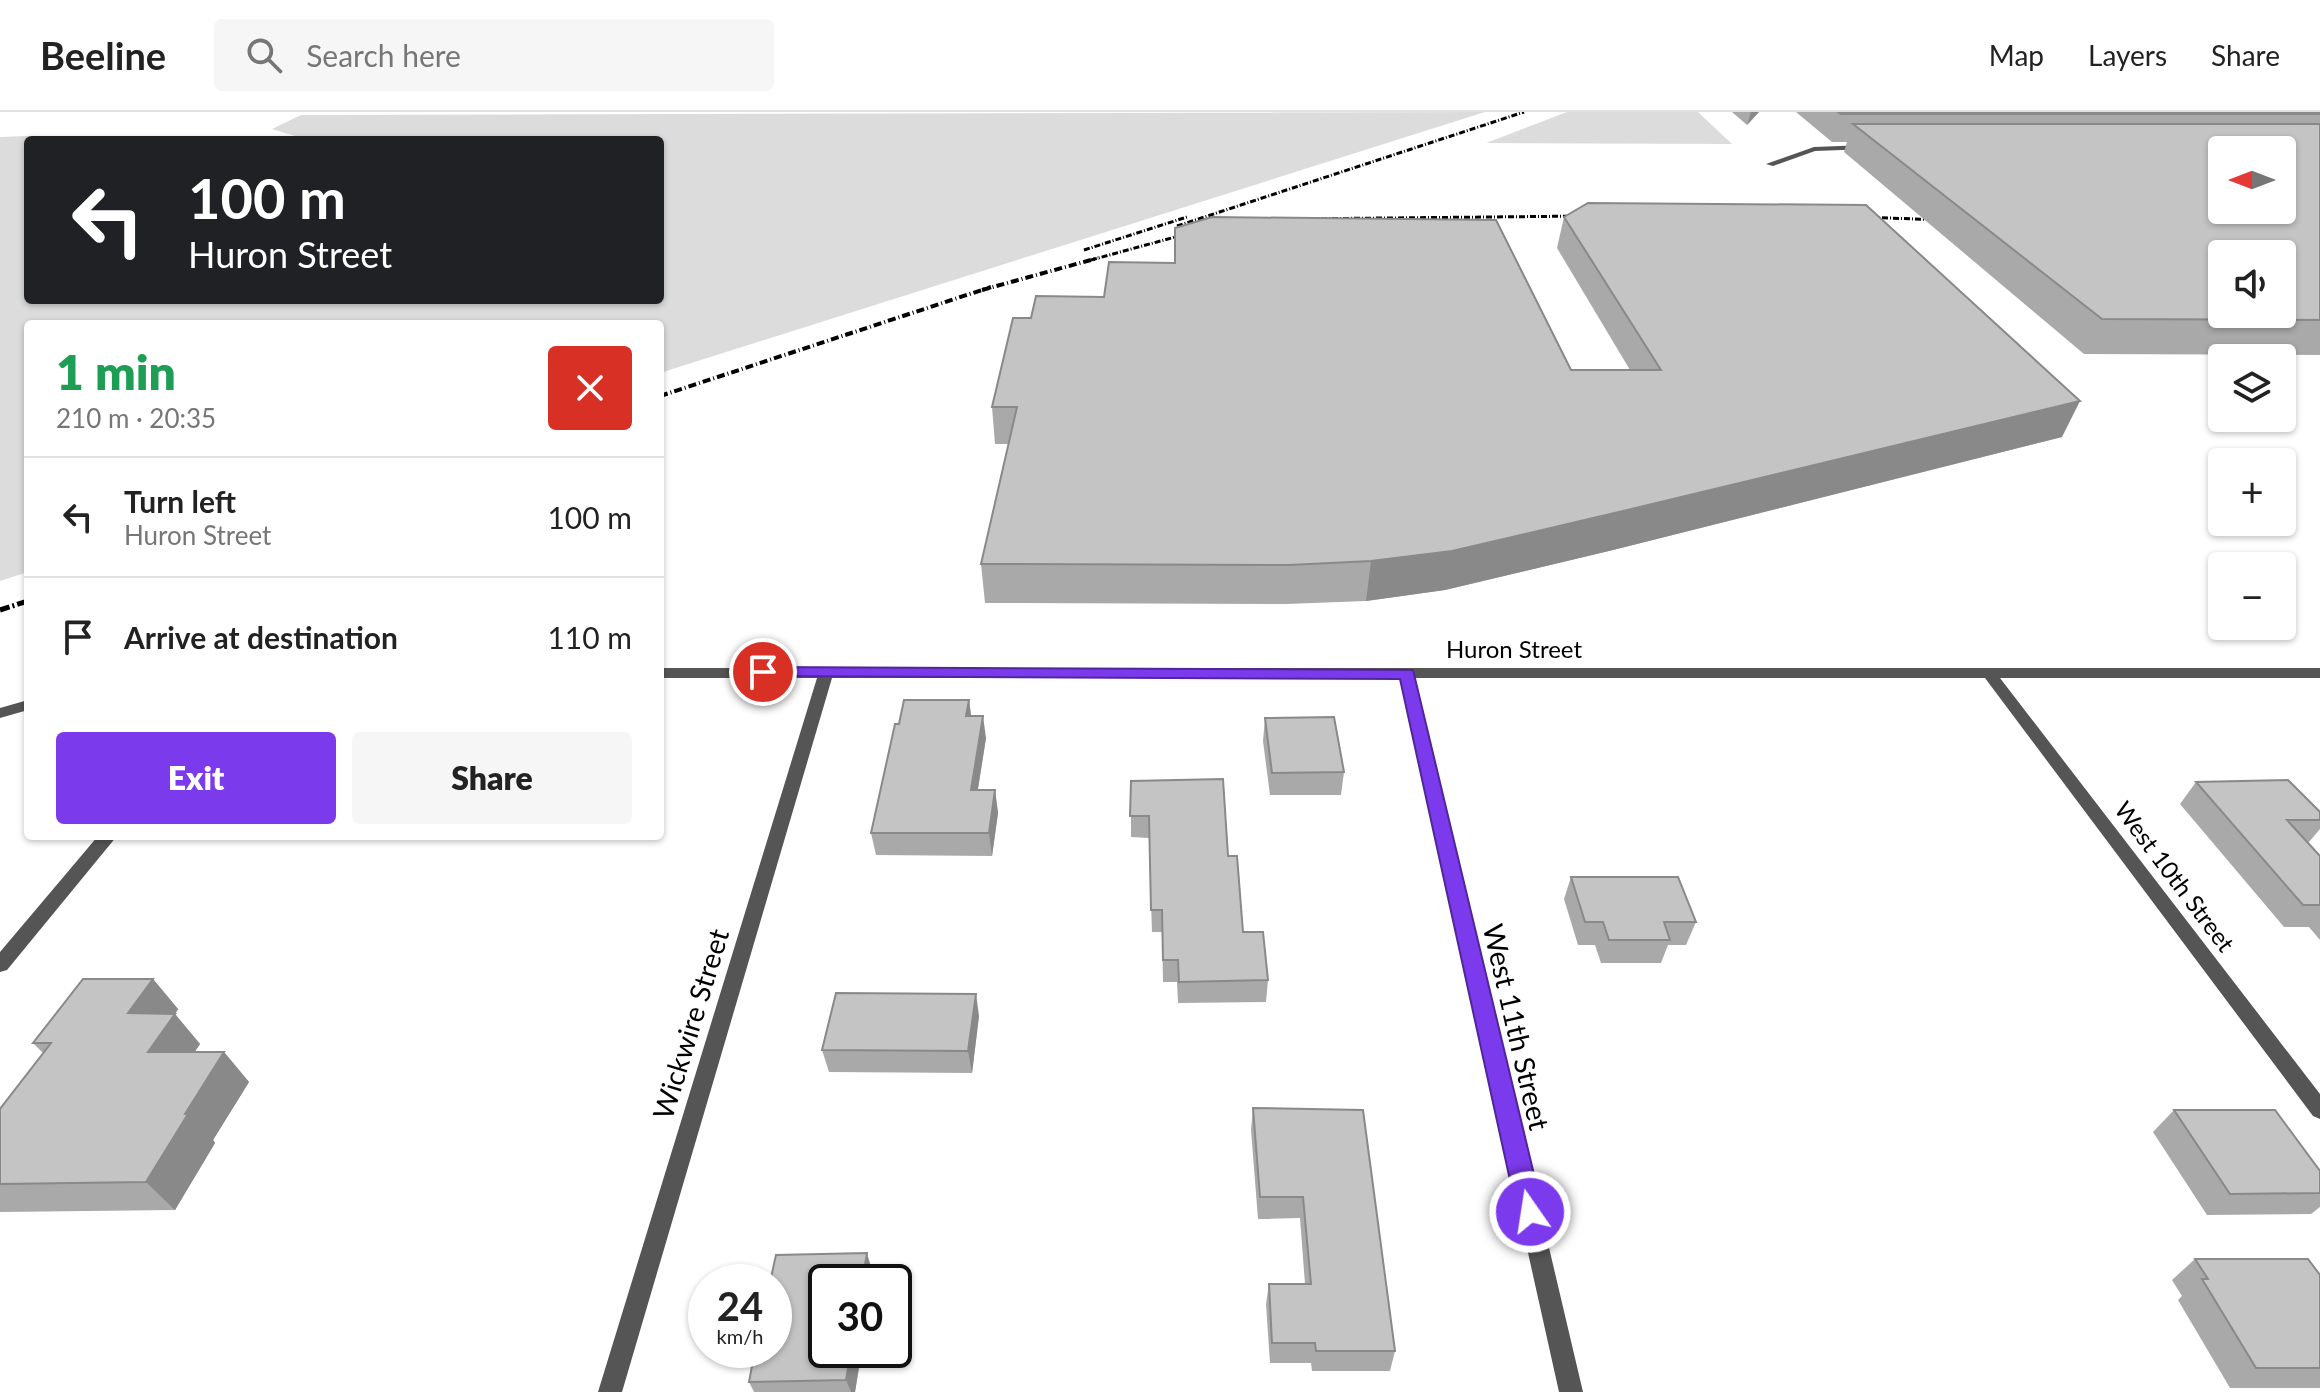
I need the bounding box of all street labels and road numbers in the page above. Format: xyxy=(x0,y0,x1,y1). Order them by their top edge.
street label: Huron Street xyxy=(1446,634,1582,663)
street label: West 10th Street xyxy=(2109,795,2241,957)
street label: West 11th Street xyxy=(1477,920,1557,1133)
street label: Wickwire Street xyxy=(645,924,735,1123)

